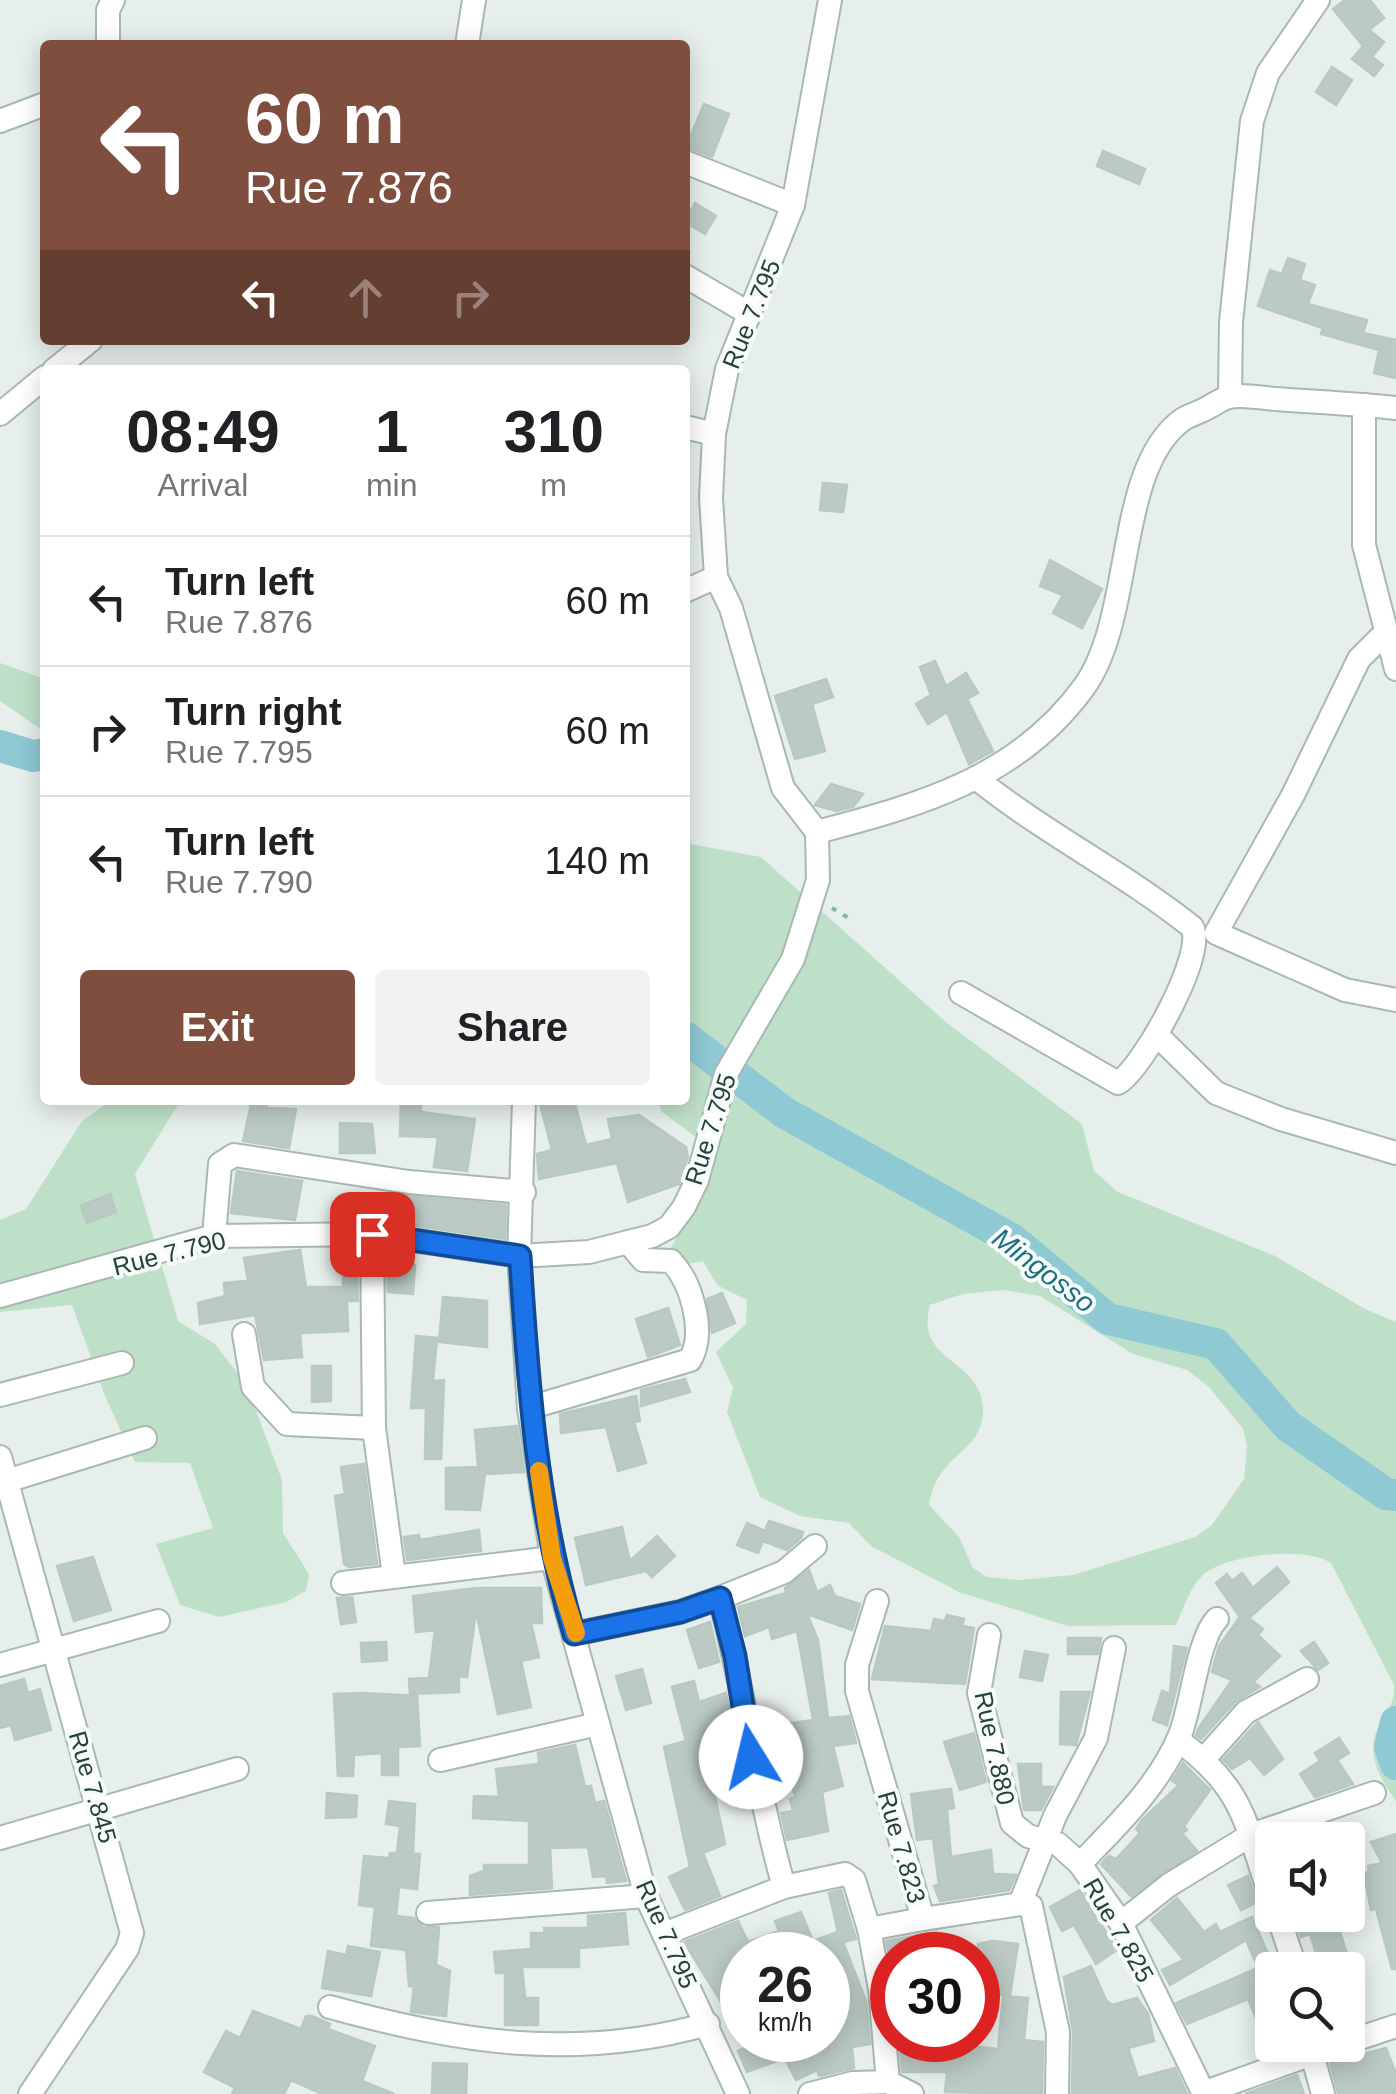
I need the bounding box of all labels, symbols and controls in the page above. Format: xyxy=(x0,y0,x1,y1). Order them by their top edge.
icon: left xyxy=(80,80,210,210)
text: 60 m xyxy=(245,80,405,158)
text: Rue 7.876 xyxy=(245,162,453,213)
street label: Rue 7.795 xyxy=(716,255,786,373)
icon: left xyxy=(233,270,288,325)
icon: ahead xyxy=(338,270,393,325)
icon: right xyxy=(443,270,498,325)
text: 08:49 xyxy=(126,398,280,465)
text: 1 xyxy=(375,398,408,465)
text: 310 xyxy=(504,398,604,465)
text: Arrival xyxy=(158,467,248,503)
text: min xyxy=(366,467,417,503)
text: m xyxy=(540,467,567,503)
text: Turn left xyxy=(165,561,314,603)
icon: left xyxy=(80,574,135,629)
text: 60 m xyxy=(566,580,650,622)
text: Rue 7.876 xyxy=(165,604,313,640)
text: Turn right xyxy=(165,691,342,733)
icon: right xyxy=(80,704,135,759)
text: 60 m xyxy=(566,710,650,752)
text: Rue 7.795 xyxy=(165,734,313,770)
text: Turn left xyxy=(165,821,314,863)
icon: left xyxy=(80,834,135,889)
text: 140 m xyxy=(544,840,650,882)
text: Rue 7.790 xyxy=(165,864,313,900)
button: Exit xyxy=(80,970,355,1085)
button: Share xyxy=(375,970,650,1085)
street label: Rue 7.795 xyxy=(679,1070,741,1188)
pin xyxy=(330,1192,415,1277)
icon: arrive xyxy=(345,1207,400,1262)
water label: Mingosso xyxy=(987,1222,1101,1319)
street label: Rue 7.790 xyxy=(110,1225,228,1281)
street label: Rue 7.880 xyxy=(969,1689,1021,1807)
position arrow xyxy=(699,1705,803,1809)
street label: Rue 7.845 xyxy=(64,1728,122,1846)
street label: Rue 7.823 xyxy=(873,1788,931,1906)
map controls xyxy=(1255,1822,1365,2062)
button: sound xyxy=(1255,1822,1365,1932)
street label: Rue 7.825 xyxy=(1078,1873,1160,1987)
street label: Rue 7.795 xyxy=(631,1876,703,1992)
speed limit sign: 30 xyxy=(870,1932,1000,2062)
button: search xyxy=(1255,1952,1365,2062)
text: 26 xyxy=(757,1957,813,2013)
text: km/h xyxy=(758,2008,812,2036)

